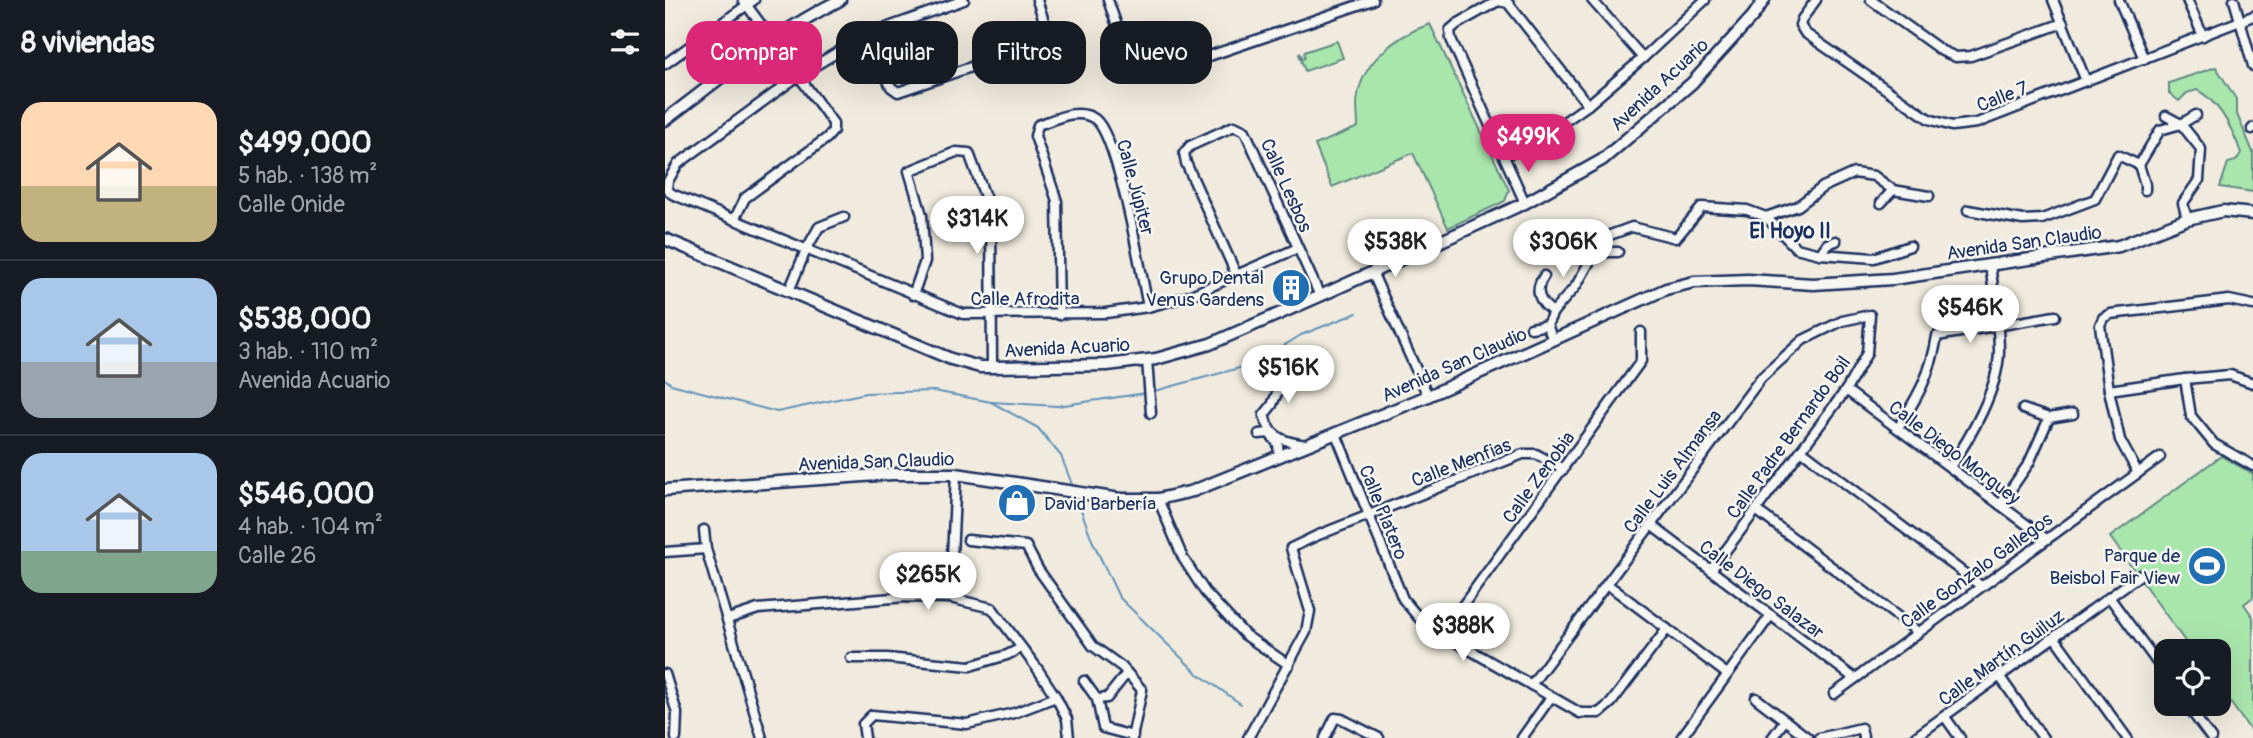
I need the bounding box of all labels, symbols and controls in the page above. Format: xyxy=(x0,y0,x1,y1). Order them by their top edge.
chip: Comprar xyxy=(686,21,822,84)
chip: Alquilar xyxy=(836,21,958,84)
chip: Filtros xyxy=(972,21,1086,84)
chip: Nuevo xyxy=(1100,21,1212,84)
icon: filters xyxy=(606,23,644,61)
text: 8 viviendas xyxy=(21,24,154,61)
street label: Avenida Acuario xyxy=(1605,33,1714,136)
street label: Calle 7 xyxy=(1973,76,2031,118)
pin: $499K xyxy=(1479,114,1577,174)
text: $499K xyxy=(1496,122,1560,151)
text: $499,000 xyxy=(238,124,372,161)
icon: home xyxy=(77,130,161,214)
street label: Calle Lesbos xyxy=(1255,135,1318,236)
street label: Calle Júpiter xyxy=(1111,137,1159,238)
text: 5 hab. · 138 m² xyxy=(238,161,377,190)
text: Calle Onide xyxy=(238,190,345,219)
pin: $314K xyxy=(928,196,1026,256)
text: $314K xyxy=(946,204,1008,233)
district label: El Hoyo II xyxy=(1749,218,1831,245)
pin: $538K xyxy=(1346,219,1444,279)
pin: $306K xyxy=(1514,219,1612,279)
street label: Avenida San Claudio xyxy=(1945,220,2103,266)
text: $538K xyxy=(1363,227,1427,256)
text: $306K xyxy=(1529,227,1597,256)
place label: Grupo Dental Venus Gardens xyxy=(1146,266,1265,312)
building icon: Grupo Dental Venus Gardens xyxy=(1270,267,1312,309)
pin: $546K xyxy=(1921,286,2019,345)
street label: Calle Afrodita xyxy=(971,287,1080,311)
text: $546K xyxy=(1937,293,2003,322)
text: $538,000 xyxy=(238,300,371,337)
icon: home xyxy=(77,306,161,390)
street label: Avenida San Claudio xyxy=(1378,322,1531,408)
street label: Avenida Acuario xyxy=(1004,333,1131,363)
text: 3 hab. · 110 m² xyxy=(238,337,378,366)
pin: $516K xyxy=(1239,346,1337,405)
street label: Calle Padre Bernardo Boil xyxy=(1722,351,1856,524)
text: $516K xyxy=(1257,353,1319,382)
text: Avenida Acuario xyxy=(238,366,390,395)
street label: Calle Diego Morguey xyxy=(1884,395,2025,510)
street label: Calle Luis Almansa xyxy=(1618,405,1727,538)
street label: Calle Zenobia xyxy=(1497,427,1580,528)
street label: Calle Menfias xyxy=(1408,433,1515,493)
street label: Avenida San Claudio xyxy=(797,447,955,477)
street label: Calle Platero xyxy=(1353,462,1413,563)
text: $546,000 xyxy=(238,475,374,512)
icon: home xyxy=(77,481,161,565)
shop icon: David Barbería xyxy=(996,482,1038,524)
place label: David Barbería xyxy=(1044,492,1156,516)
street label: Calle Gonzalo Gallegos xyxy=(1896,507,2058,634)
text: 4 hab. · 104 m² xyxy=(238,512,383,541)
street label: Calle Diego Salazar xyxy=(1694,535,1829,645)
text: Calle 26 xyxy=(238,541,316,570)
place label: Parque de Beisbol Fair View xyxy=(2049,544,2181,590)
sports icon: Parque de Beisbol Fair View xyxy=(2186,545,2228,587)
pin: $265K xyxy=(879,552,977,612)
text: $265K xyxy=(895,560,961,589)
pin: $388K xyxy=(1414,604,1512,663)
street label: Calle Martín Guiluz xyxy=(1934,604,2069,712)
text: $388K xyxy=(1432,611,1494,640)
map controls xyxy=(2154,639,2231,716)
button: locate xyxy=(2154,639,2231,716)

